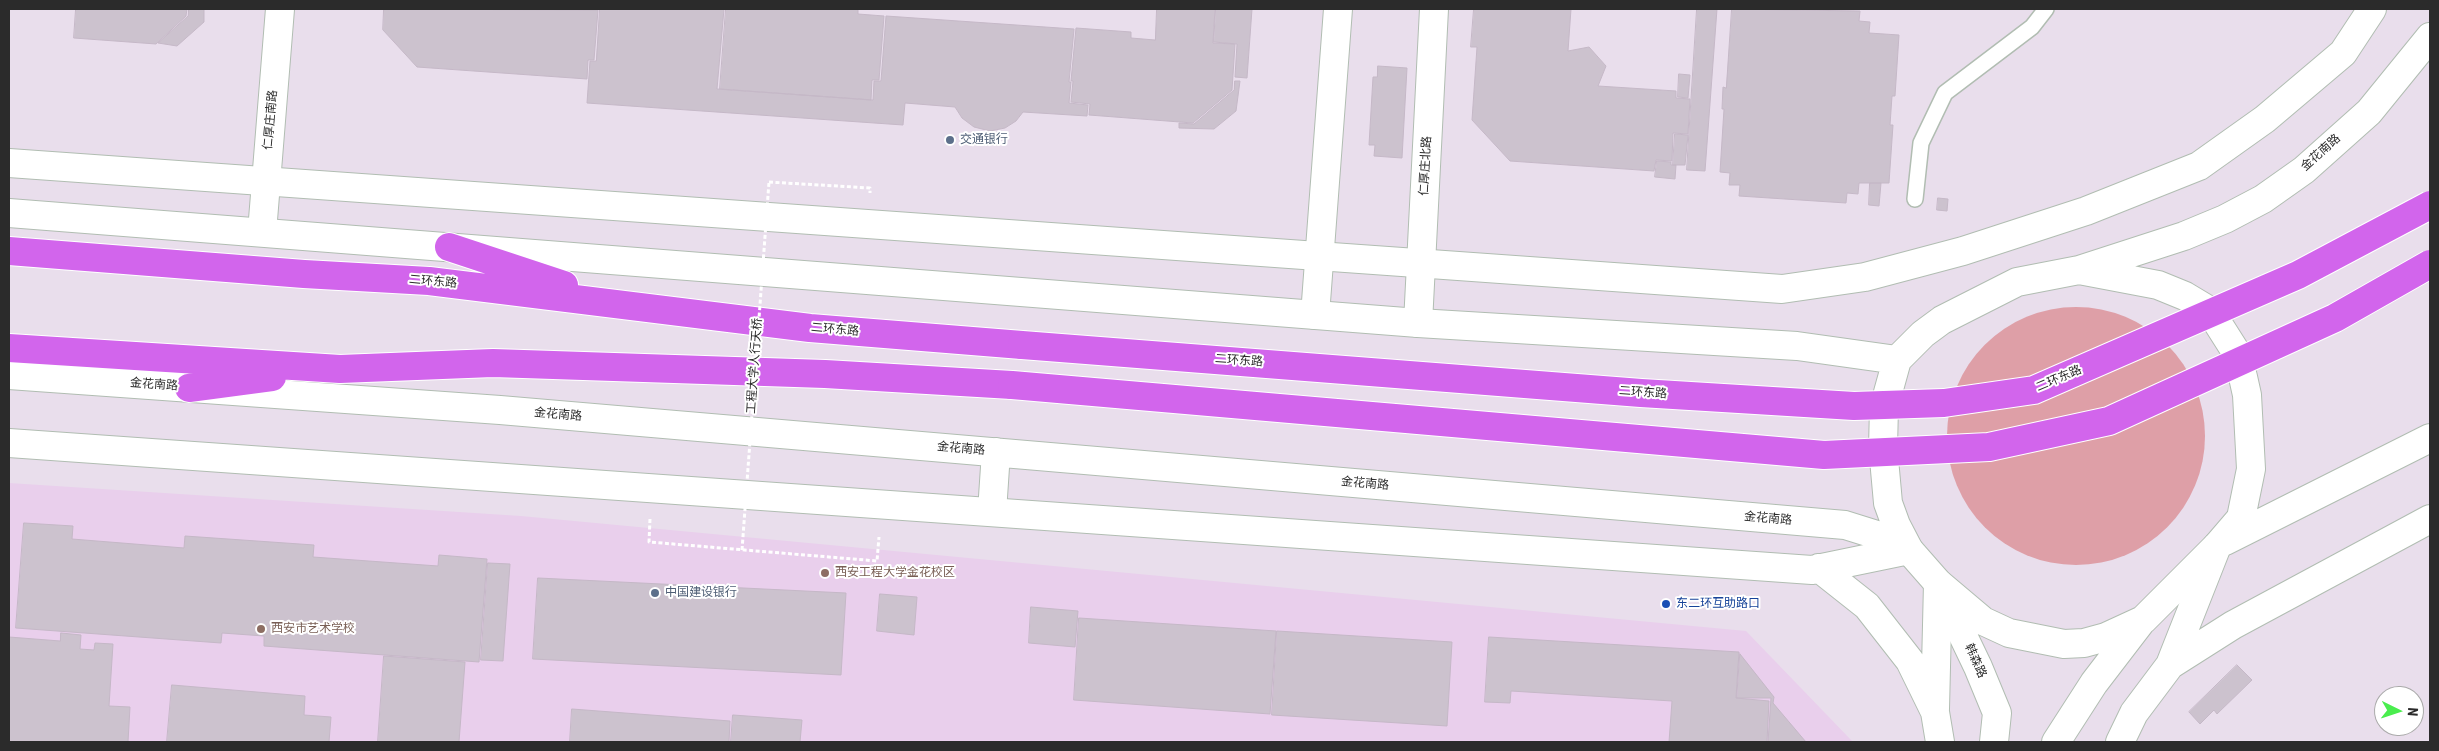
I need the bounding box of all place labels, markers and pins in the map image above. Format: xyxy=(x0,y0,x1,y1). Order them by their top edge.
place label: 交通银行 xyxy=(960,133,1008,147)
marker: 交通银行 xyxy=(944,134,956,146)
place label: 西安工程大学金花校区 xyxy=(835,566,955,580)
marker: 西安工程大学金花校区 xyxy=(819,567,831,579)
place label: 中国建设银行 xyxy=(665,586,737,600)
marker: 中国建设银行 xyxy=(649,587,661,599)
place label: 东二环互助路口 xyxy=(1676,597,1760,611)
marker: 东二环互助路口 xyxy=(1660,598,1672,610)
place label: 西安市艺术学校 xyxy=(271,622,355,636)
marker: 西安市艺术学校 xyxy=(255,623,267,635)

